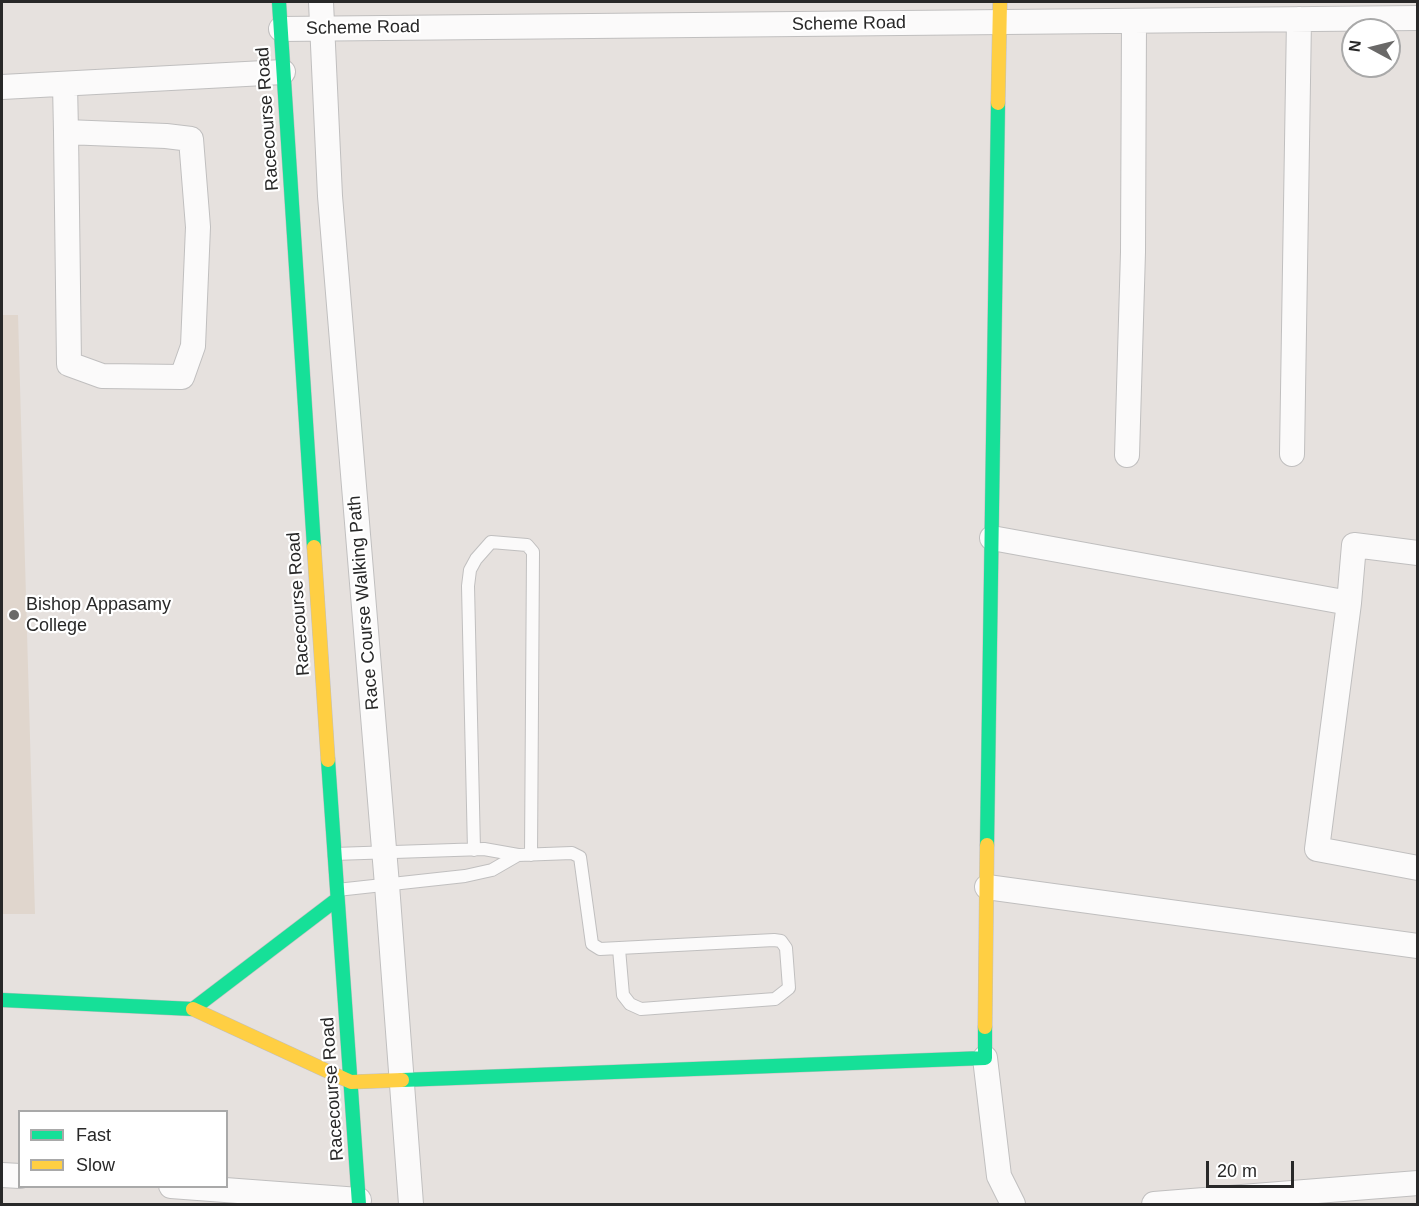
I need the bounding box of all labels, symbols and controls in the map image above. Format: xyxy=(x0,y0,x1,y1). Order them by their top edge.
street label: Scheme Road xyxy=(792,12,906,36)
street label: Scheme Road xyxy=(306,16,420,40)
north arrow xyxy=(1341,18,1401,78)
text: N xyxy=(1345,39,1364,53)
street label: Racecourse Road xyxy=(252,46,284,192)
street label: Race Course Walking Path xyxy=(344,495,384,711)
street label: Racecourse Road xyxy=(283,531,315,677)
place label: Bishop Appasamy College xyxy=(26,594,171,636)
marker: Bishop Appasamy College xyxy=(7,608,21,622)
street label: Racecourse Road xyxy=(317,1016,349,1162)
legend xyxy=(18,1110,228,1188)
text: Fast xyxy=(76,1125,111,1145)
scale bar xyxy=(1209,1149,1298,1187)
text: Slow xyxy=(76,1155,115,1175)
text: 20 m xyxy=(1217,1161,1257,1181)

